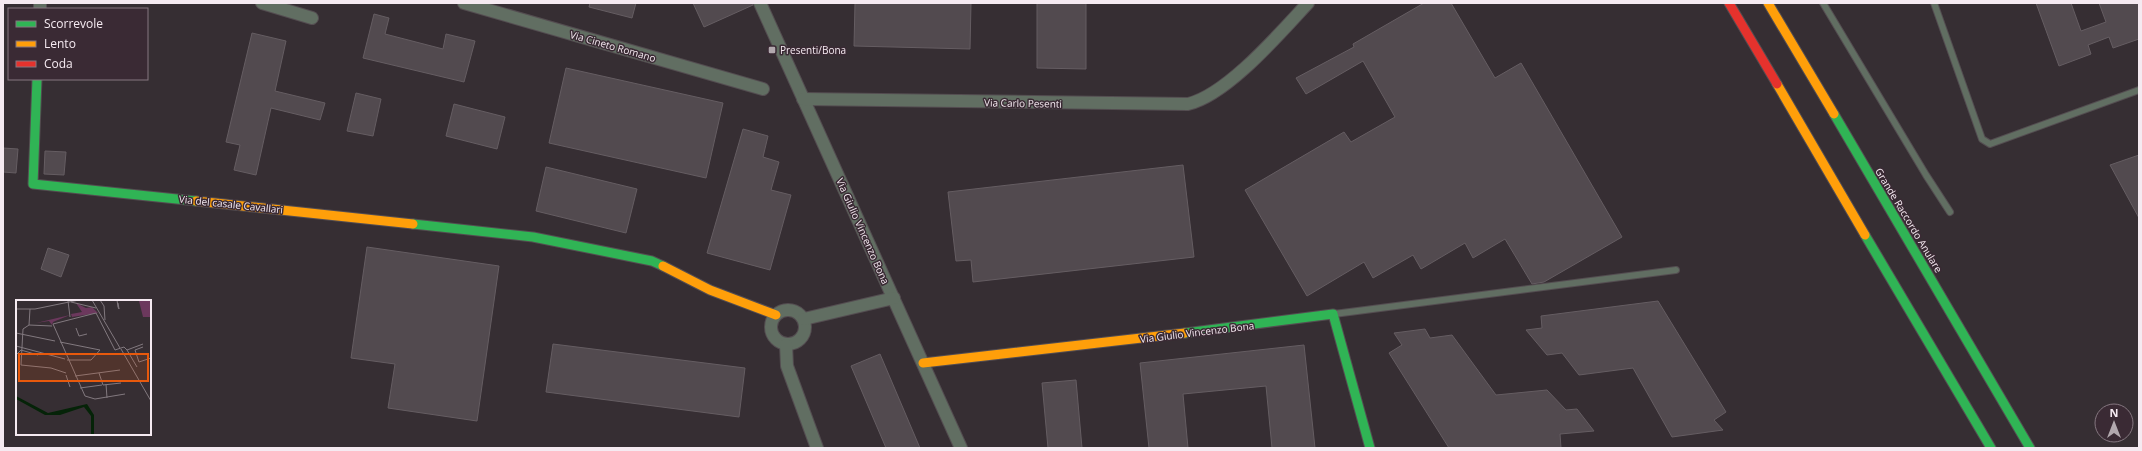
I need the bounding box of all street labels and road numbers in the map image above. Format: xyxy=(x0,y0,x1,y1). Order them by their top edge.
street label: Via Cineto Romano xyxy=(569,27,657,65)
street label: Via Carlo Pesenti xyxy=(984,95,1062,111)
street label: Grande Raccordo Anulare xyxy=(1872,165,1946,275)
street label: Via Giulio Vincenzo Bona xyxy=(833,176,893,286)
street label: Via del casale Cavallari xyxy=(178,192,284,216)
street label: Via Giulio Vincenzo Bona xyxy=(1139,318,1255,346)

